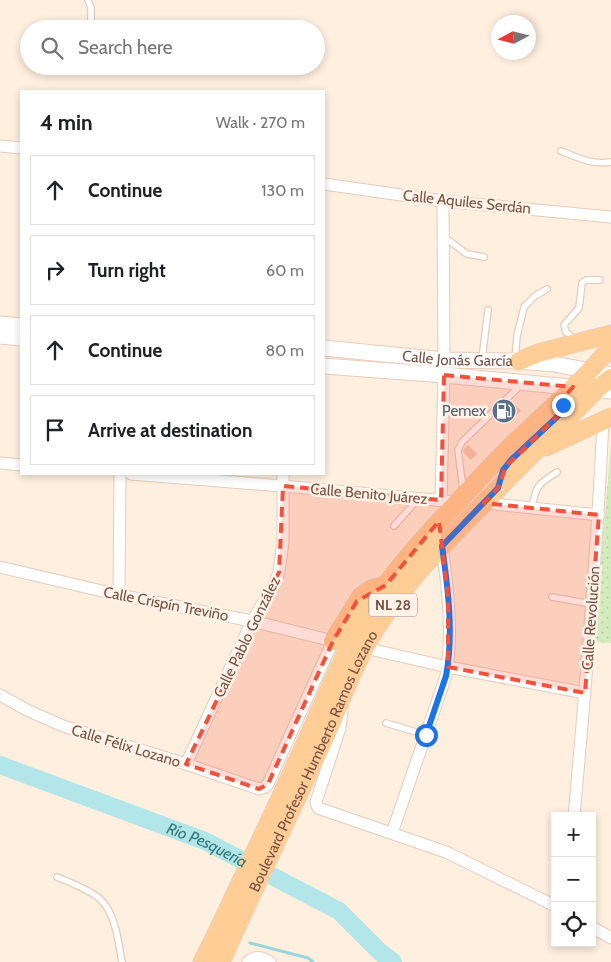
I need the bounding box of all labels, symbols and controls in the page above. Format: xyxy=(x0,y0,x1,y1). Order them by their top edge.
north arrow xyxy=(491,15,536,60)
search box xyxy=(20,20,325,75)
icon: search xyxy=(38,34,66,62)
text: Search here xyxy=(78,36,172,59)
text: 4 min xyxy=(40,110,93,135)
text: Walk · 270 m xyxy=(216,113,305,132)
icon: ahead xyxy=(41,176,69,204)
text: Continue xyxy=(88,179,162,202)
text: 130 m xyxy=(261,181,304,200)
street label: Calle Aquiles Serdán xyxy=(402,186,532,218)
icon: right xyxy=(41,256,69,284)
text: Turn right xyxy=(88,259,166,282)
text: 60 m xyxy=(266,261,304,280)
icon: ahead xyxy=(41,336,69,364)
text: Continue xyxy=(88,339,162,362)
text: 80 m xyxy=(266,341,304,360)
street label: Calle Jonás García xyxy=(401,347,514,370)
route end xyxy=(552,394,575,417)
fuel station icon: Pemex xyxy=(491,398,517,424)
place label: Pemex xyxy=(442,402,486,420)
icon: arrive xyxy=(41,416,69,444)
text: Arrive at destination xyxy=(88,419,252,442)
street label: Calle Benito Juárez xyxy=(310,480,428,508)
street label: Calle Revolución xyxy=(578,565,604,671)
street label: Calle Pablo González xyxy=(210,573,284,701)
street label: Calle Crispín Treviño xyxy=(102,583,230,625)
road number: NL 28 xyxy=(369,594,417,616)
street label: Boulevard Profesor Humberto Ramos Lozano xyxy=(245,627,382,895)
street label: Calle Félix Lozano xyxy=(69,721,183,771)
route start xyxy=(415,724,438,747)
map controls xyxy=(551,812,596,947)
button: + xyxy=(551,812,596,857)
water label: Río Pesquería xyxy=(164,819,250,871)
button: − xyxy=(551,857,596,902)
button: locate xyxy=(551,902,596,947)

